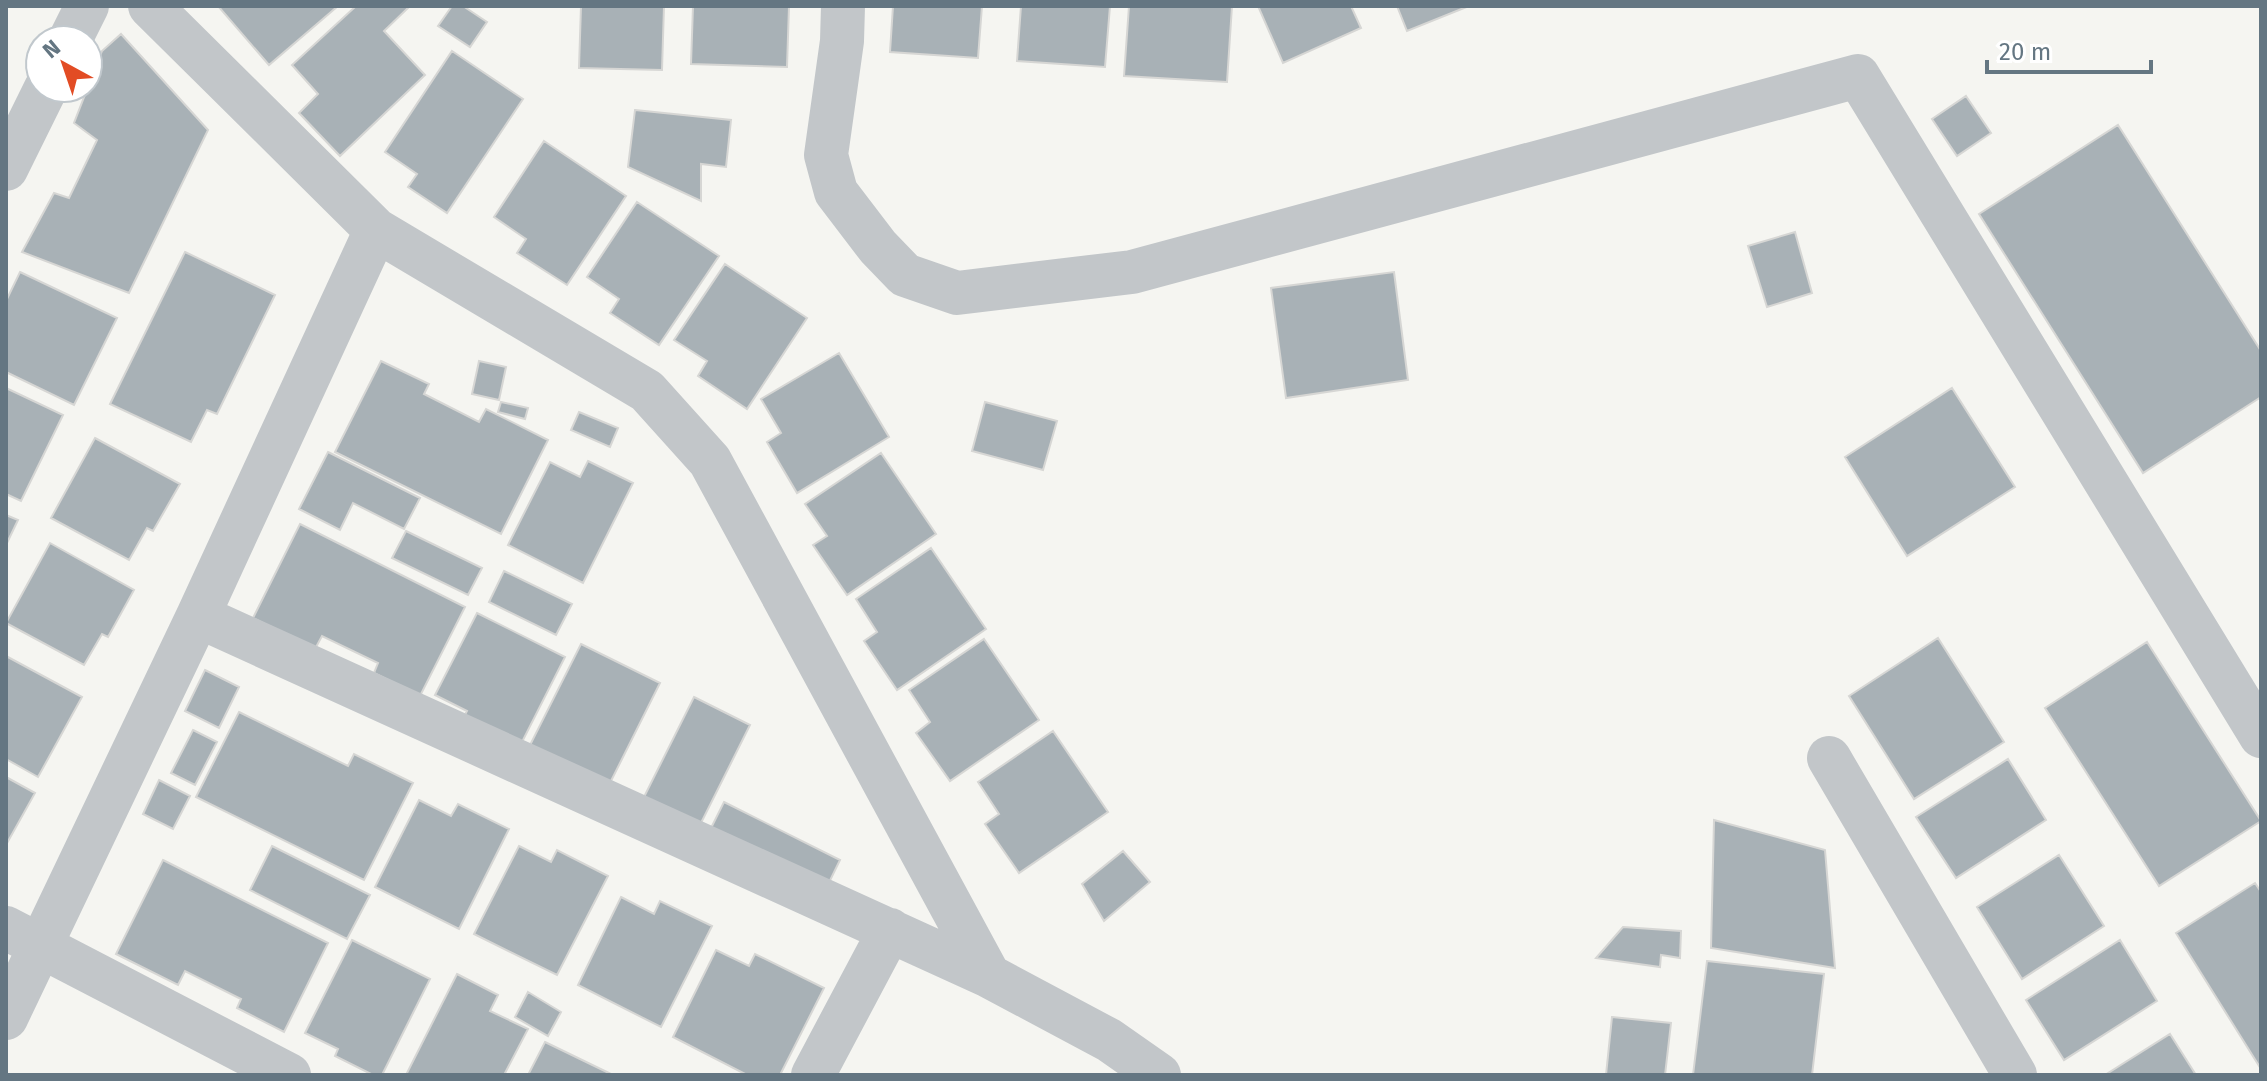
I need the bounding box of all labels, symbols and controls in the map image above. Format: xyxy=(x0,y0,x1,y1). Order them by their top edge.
north arrow xyxy=(24,24,104,104)
scale bar xyxy=(1987,24,2151,74)
text: N xyxy=(37,34,66,64)
text: 20 m xyxy=(1999,38,2051,66)

